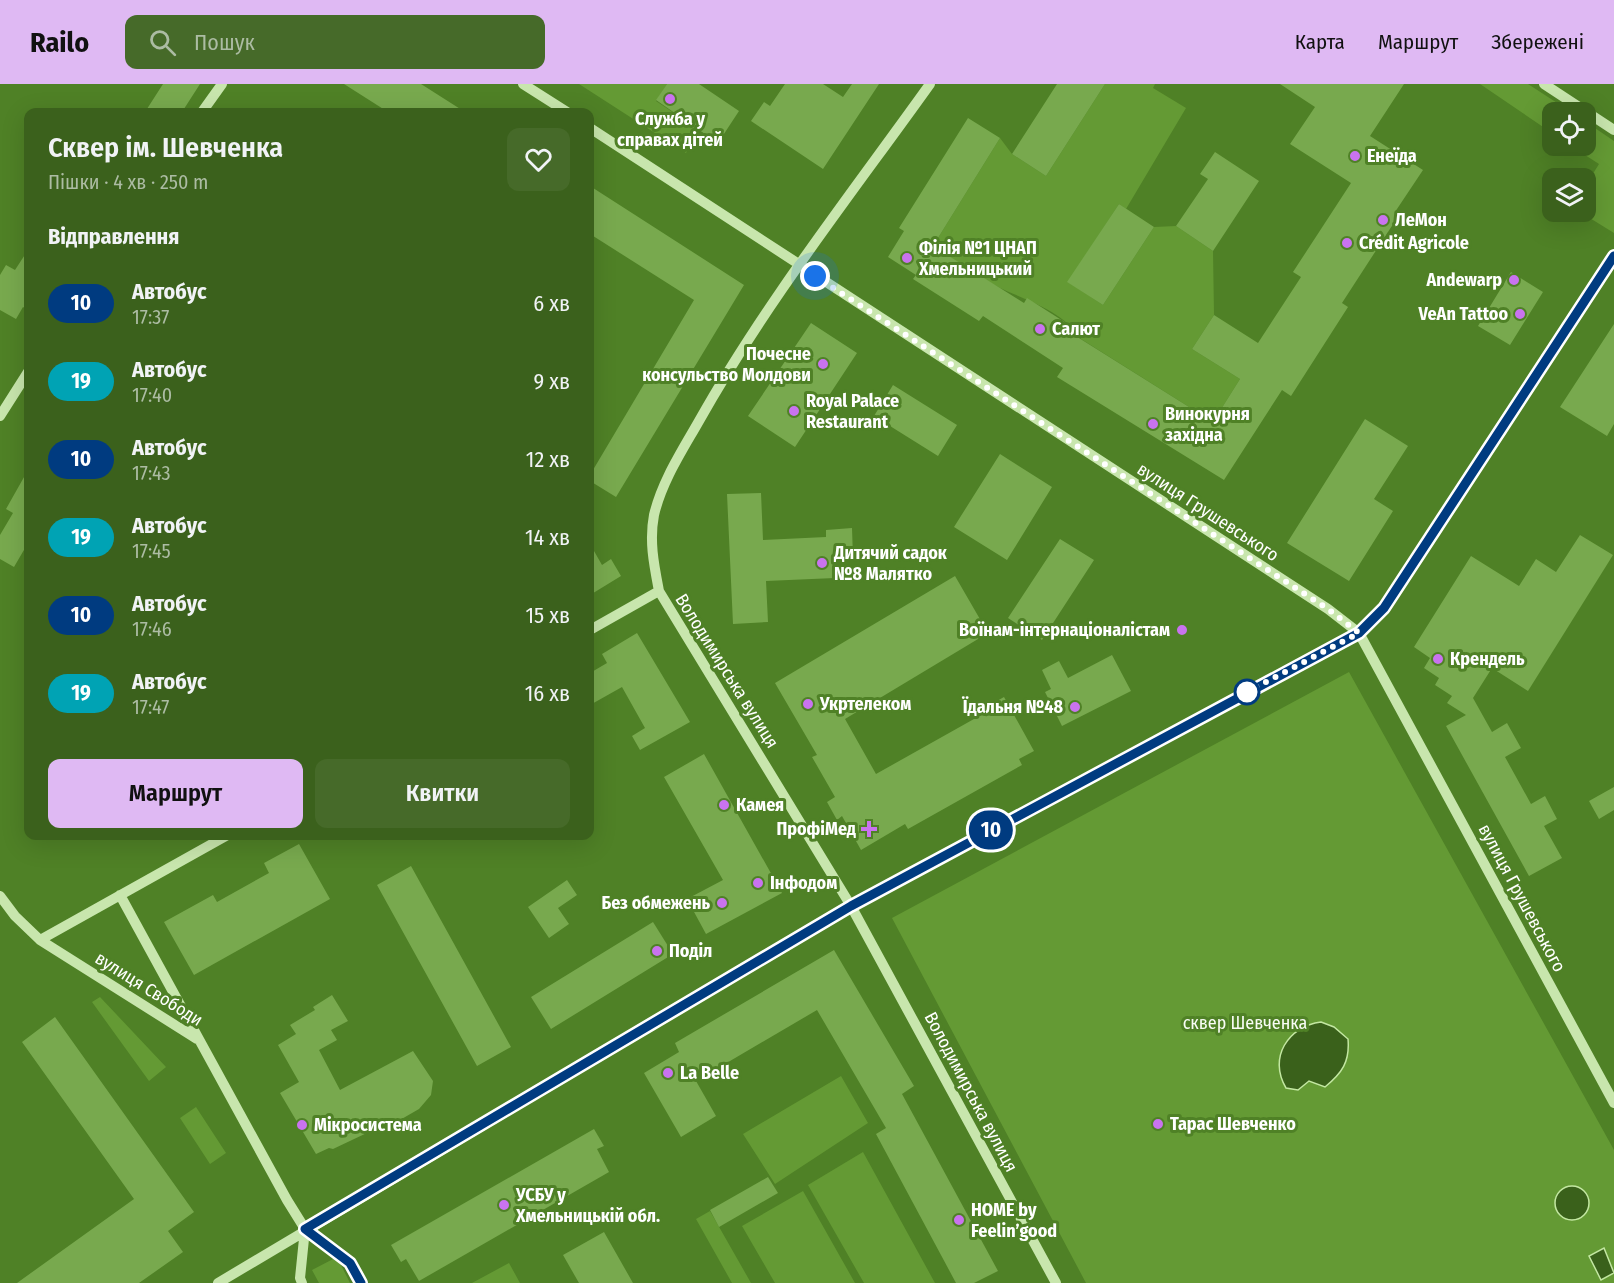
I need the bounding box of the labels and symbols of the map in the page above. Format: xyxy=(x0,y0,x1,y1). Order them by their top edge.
marker: Служба у справах дітей xyxy=(663,92,677,106)
place label: Служба у справах дітей xyxy=(617,108,723,151)
place label: Енеїда xyxy=(1367,145,1417,167)
marker: Енеїда xyxy=(1348,149,1362,163)
place label: ЛеМон xyxy=(1395,209,1447,231)
marker: ЛеМон xyxy=(1376,213,1390,227)
place label: Crédit Agricole xyxy=(1359,232,1469,254)
marker: Crédit Agricole xyxy=(1340,236,1354,250)
place label: Філія №1 ЦНАП Хмельницький xyxy=(918,237,1037,280)
marker: Філія №1 ЦНАП Хмельницький xyxy=(900,251,914,265)
your location xyxy=(800,261,830,291)
place label: Andewarp xyxy=(1425,269,1502,291)
marker: Andewarp xyxy=(1507,273,1521,287)
place label: VeAn Tattoo xyxy=(1417,303,1508,325)
marker: VeAn Tattoo xyxy=(1513,307,1527,321)
place label: Салют xyxy=(1052,318,1100,340)
marker: Салют xyxy=(1033,322,1047,336)
place label: Почесне консульство Молдови xyxy=(642,343,811,386)
marker: Почесне консульство Молдови xyxy=(816,357,830,371)
place label: Royal Palace Restaurant xyxy=(806,390,899,433)
place label: Винокурня західна xyxy=(1165,403,1250,446)
marker: Royal Palace Restaurant xyxy=(787,404,801,418)
marker: Винокурня західна xyxy=(1146,417,1160,431)
street label: вулиця Грушевського xyxy=(1133,458,1283,566)
place label: Дитячий садок №8 Малятко xyxy=(833,542,948,585)
marker: Дитячий садок №8 Малятко xyxy=(815,556,829,570)
street label: Володимирська вулиця xyxy=(671,590,783,752)
place label: Воїнам-інтернаціоналістам xyxy=(959,619,1170,641)
marker: Воїнам-інтернаціоналістам xyxy=(1175,623,1189,637)
place label: Крендель xyxy=(1450,648,1525,670)
marker: Крендель xyxy=(1431,652,1445,666)
unlabelled marker xyxy=(1234,679,1260,705)
place label: Укртелеком xyxy=(819,693,911,715)
place label: Їдальня №48 xyxy=(962,696,1063,718)
marker: Укртелеком xyxy=(801,697,815,711)
marker: Їдальня №48 xyxy=(1068,700,1082,714)
place label: Камея xyxy=(736,794,784,816)
marker: Камея xyxy=(717,798,731,812)
line badge: 10 xyxy=(964,810,1018,850)
place label: ПрофіМед xyxy=(776,818,856,840)
marker: ПрофіМед xyxy=(860,820,878,838)
street label: вулиця Грушевського xyxy=(1474,820,1570,976)
place label: Інфодом xyxy=(770,872,837,894)
marker: Інфодом xyxy=(751,876,765,890)
place label: Без обмежень xyxy=(601,892,710,914)
marker: Без обмежень xyxy=(715,896,729,910)
place label: Поділ xyxy=(669,940,712,962)
marker: Поділ xyxy=(650,944,664,958)
street label: вулиця Свободи xyxy=(91,947,207,1031)
street label: Володимирська вулиця xyxy=(920,1008,1022,1176)
park label: сквер Шевченка xyxy=(1183,1012,1308,1034)
place label: La Belle xyxy=(680,1062,739,1084)
marker: La Belle xyxy=(661,1066,675,1080)
place label: Тарас Шевченко xyxy=(1170,1113,1296,1135)
place label: Мікросистема xyxy=(314,1114,422,1136)
marker: Тарас Шевченко xyxy=(1151,1117,1165,1131)
marker: Мікросистема xyxy=(295,1118,309,1132)
place label: УСБУ у Хмельницькій обл. xyxy=(515,1184,660,1227)
marker: УСБУ у Хмельницькій обл. xyxy=(497,1198,511,1212)
place label: HOME by Feelin’good xyxy=(971,1199,1057,1242)
marker: HOME by Feelin’good xyxy=(952,1213,966,1227)

